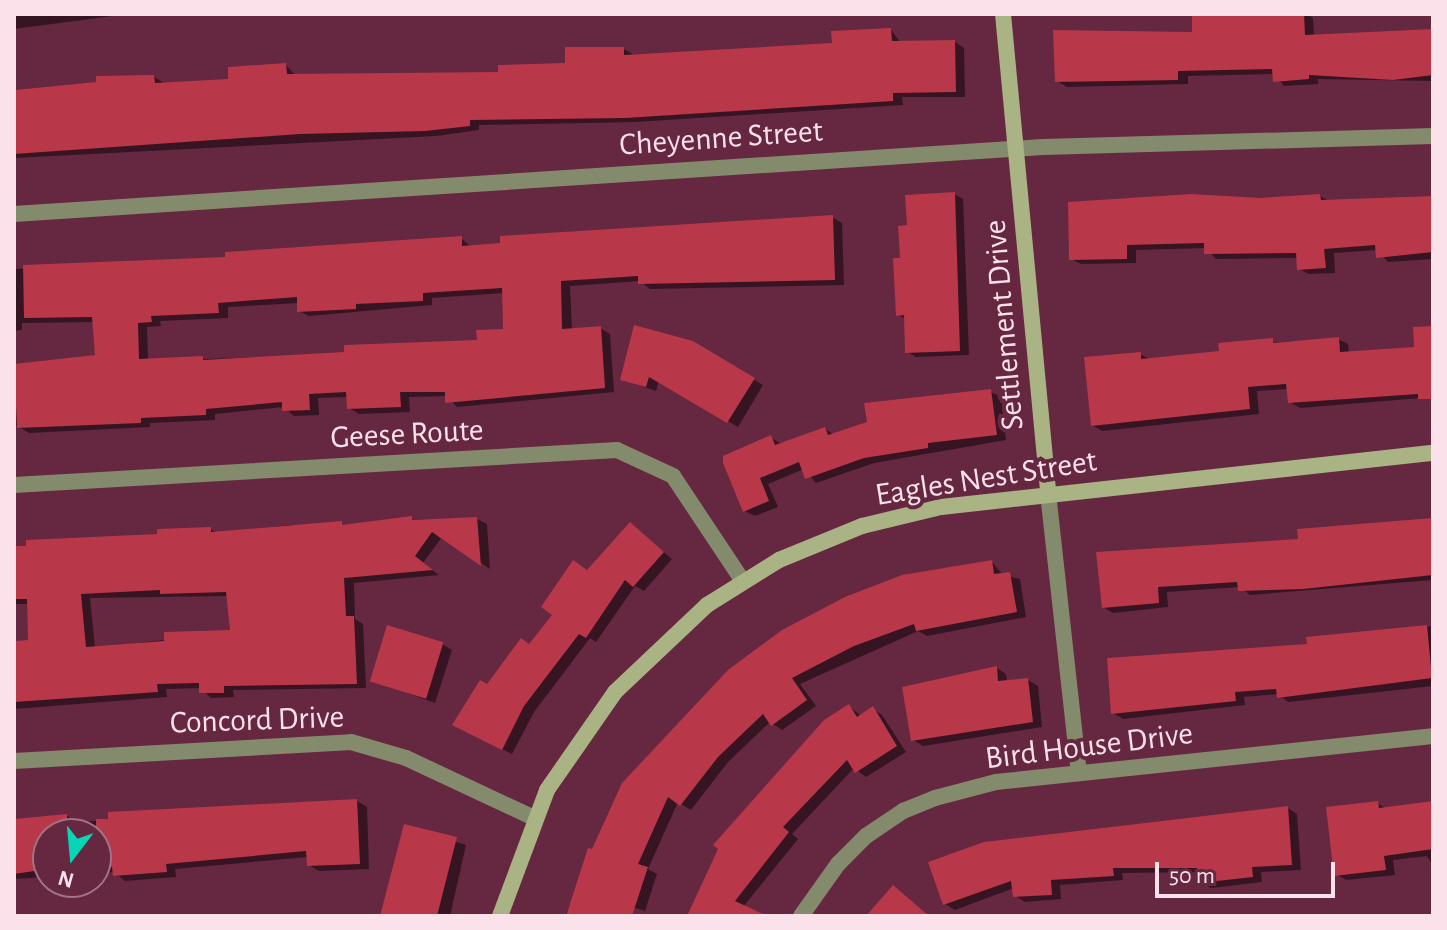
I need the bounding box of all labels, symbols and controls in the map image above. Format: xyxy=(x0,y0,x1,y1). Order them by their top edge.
street label: Cheyenne Street xyxy=(618,112,824,164)
street label: Settlement Drive xyxy=(976,218,1032,432)
street label: Geese Route xyxy=(330,411,484,457)
street label: Eagles Nest Street xyxy=(873,442,1099,514)
street label: Concord Drive xyxy=(169,698,345,742)
street label: Bird House Drive xyxy=(983,714,1195,778)
north arrow xyxy=(32,818,112,898)
scale bar xyxy=(1159,846,1339,896)
text: 50 m xyxy=(1169,864,1215,888)
text: N xyxy=(56,866,76,892)

